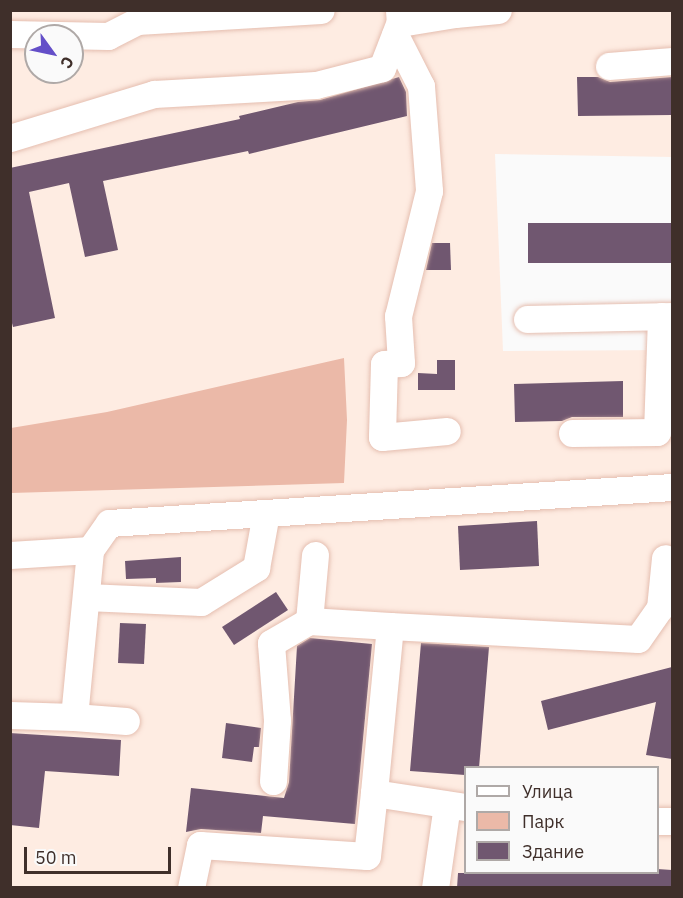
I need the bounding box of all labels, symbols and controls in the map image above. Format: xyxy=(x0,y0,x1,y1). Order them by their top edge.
north arrow xyxy=(24,24,84,84)
text: С xyxy=(56,53,79,73)
legend xyxy=(464,766,659,874)
text: Улица xyxy=(522,780,573,803)
text: Парк xyxy=(522,810,564,833)
scale bar xyxy=(27,835,174,873)
text: Здание xyxy=(522,840,584,863)
text: 50 m xyxy=(35,846,77,869)

